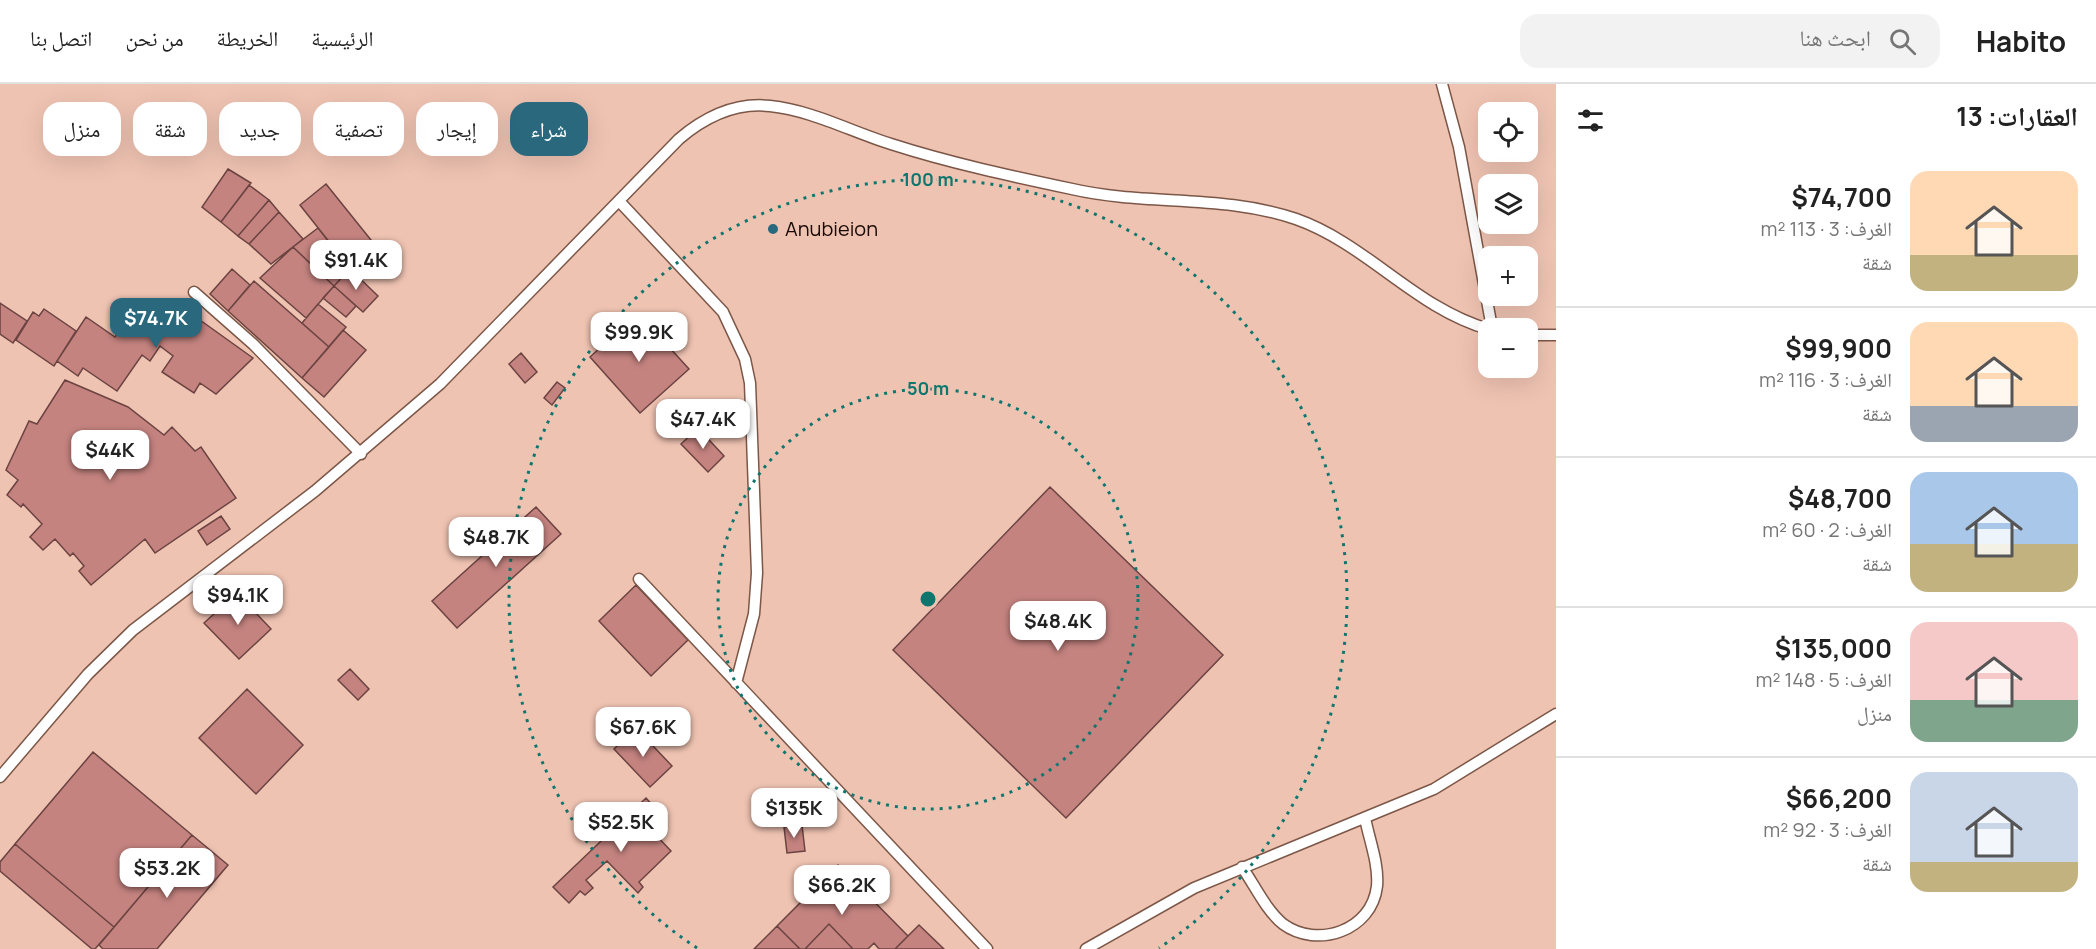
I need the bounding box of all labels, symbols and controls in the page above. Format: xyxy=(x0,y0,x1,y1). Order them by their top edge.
search box xyxy=(1520,14,1940,68)
text: Habito xyxy=(1976,22,2066,60)
text: ابحث هنا xyxy=(1799,23,1871,53)
text: اتصل بنا xyxy=(30,24,92,52)
text: من نحن xyxy=(125,24,183,52)
text: الخريطة xyxy=(216,24,278,52)
text: الرئيسية xyxy=(311,24,374,52)
icon: search xyxy=(1886,25,1919,58)
text: العقارات: 13 xyxy=(1956,98,2078,134)
chip: منزل xyxy=(43,102,121,156)
chip: شقة xyxy=(133,102,207,156)
chip: جديد xyxy=(219,102,301,156)
chip: تصفية xyxy=(313,102,404,156)
chip: إيجار xyxy=(416,102,498,156)
chip: شراء xyxy=(510,102,588,156)
map controls xyxy=(1478,102,1538,378)
button: locate xyxy=(1478,102,1538,162)
icon: filters xyxy=(1574,104,1607,137)
text: 100 m xyxy=(902,167,954,191)
button: layers xyxy=(1478,174,1538,234)
text: $74,700 xyxy=(1792,179,1892,215)
icon: home xyxy=(1958,195,2030,267)
place label: Anubieion xyxy=(785,215,878,242)
text: الغرف: 3 · 113 m² xyxy=(1760,215,1892,242)
marker: Anubieion xyxy=(766,222,780,236)
pin: $91.4K xyxy=(307,240,405,291)
text: $91.4K xyxy=(324,246,388,273)
button: + xyxy=(1478,246,1538,306)
text: شقة xyxy=(1862,249,1892,276)
pin: $74.7K xyxy=(107,298,205,349)
text: $74.7K xyxy=(124,304,188,331)
pin: $99.9K xyxy=(590,312,688,363)
text: $99.9K xyxy=(605,318,673,345)
button: − xyxy=(1478,318,1538,378)
text: $99,900 xyxy=(1785,330,1892,366)
icon: home xyxy=(1958,346,2030,418)
text: الغرف: 3 · 116 m² xyxy=(1759,366,1892,393)
text: 50 m xyxy=(907,376,949,400)
pin: $47.4K xyxy=(654,399,752,450)
text: شقة xyxy=(1862,400,1892,427)
text: $47.4K xyxy=(670,405,736,432)
pin: $44K xyxy=(74,430,146,481)
text: $44K xyxy=(85,436,135,463)
text: $48,700 xyxy=(1788,480,1892,516)
icon: home xyxy=(1958,496,2030,568)
text: الغرف: 2 · 60 m² xyxy=(1762,516,1892,543)
pin: $48.7K xyxy=(447,517,545,568)
text: $48.7K xyxy=(463,523,529,550)
text: شقة xyxy=(1862,550,1892,577)
pin: $94.1K xyxy=(189,575,287,626)
text: $94.1K xyxy=(207,581,269,608)
centre of rings xyxy=(918,589,938,609)
pin: $48.4K xyxy=(1009,601,1107,652)
text: $48.4K xyxy=(1024,607,1092,634)
text: $135,000 xyxy=(1775,630,1892,666)
icon: home xyxy=(1958,646,2030,718)
text: الغرف: 5 · 148 m² xyxy=(1755,666,1892,693)
text: منزل xyxy=(1857,700,1892,727)
pin: $67.6K xyxy=(594,707,692,758)
text: $67.6K xyxy=(610,713,676,740)
text: $66,200 xyxy=(1786,780,1892,816)
pin: $135K xyxy=(752,788,836,839)
text: $135K xyxy=(765,794,823,821)
icon: home xyxy=(1958,796,2030,868)
pin: $52.5K xyxy=(572,802,670,853)
text: $52.5K xyxy=(588,808,654,835)
text: الغرف: 3 · 92 m² xyxy=(1763,816,1892,843)
pin: $53.2K xyxy=(118,848,216,899)
text: شقة xyxy=(1862,850,1892,877)
text: $53.2K xyxy=(134,854,200,881)
pin: $66.2K xyxy=(793,865,891,916)
text: $66.2K xyxy=(808,871,876,898)

